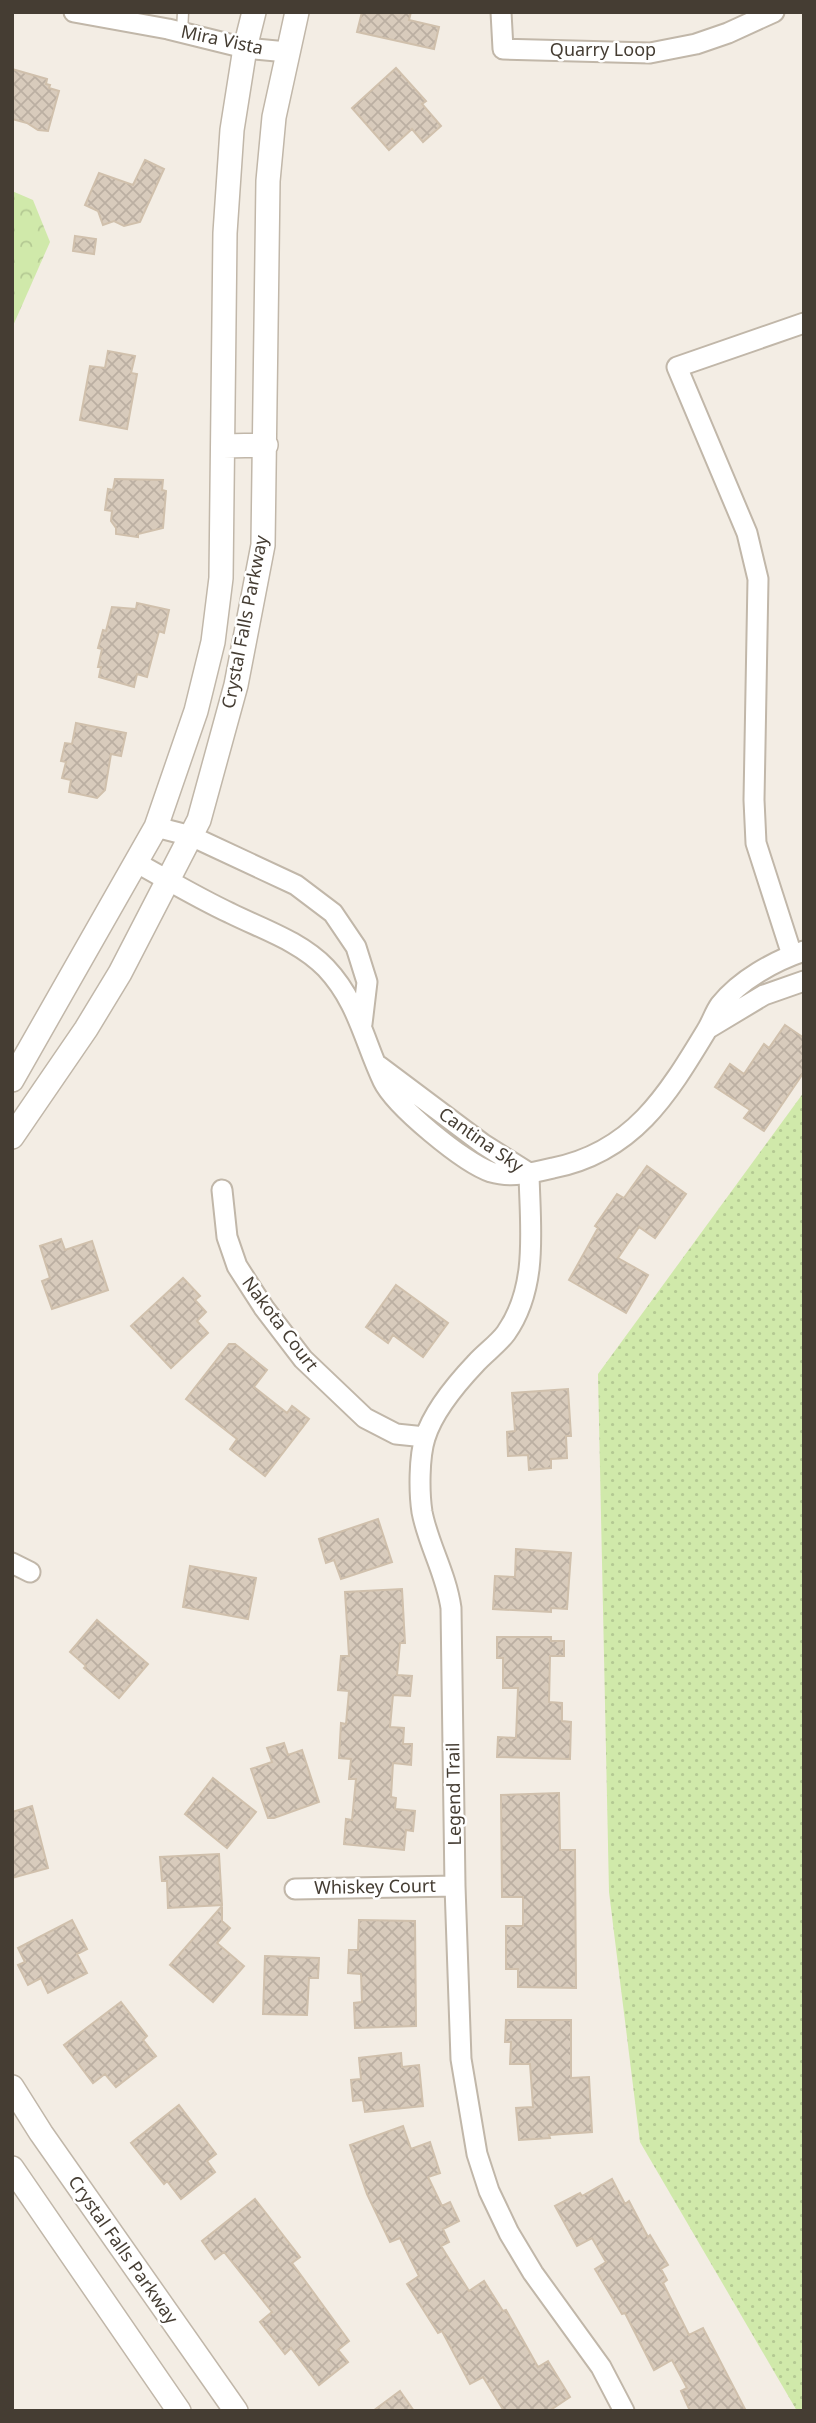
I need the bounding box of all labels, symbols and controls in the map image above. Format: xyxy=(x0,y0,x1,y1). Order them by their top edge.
street label: Mira Vista xyxy=(179,19,266,59)
street label: Quarry Loop xyxy=(550,37,656,61)
street label: Crystal Falls Parkway xyxy=(215,532,273,710)
street label: Cantina Sky xyxy=(434,1101,529,1178)
street label: Nakota Court xyxy=(237,1271,325,1376)
street label: Legend Trail xyxy=(440,1742,466,1846)
street label: Whiskey Court xyxy=(314,1873,437,1899)
street label: Crystal Falls Parkway xyxy=(64,2170,185,2329)

